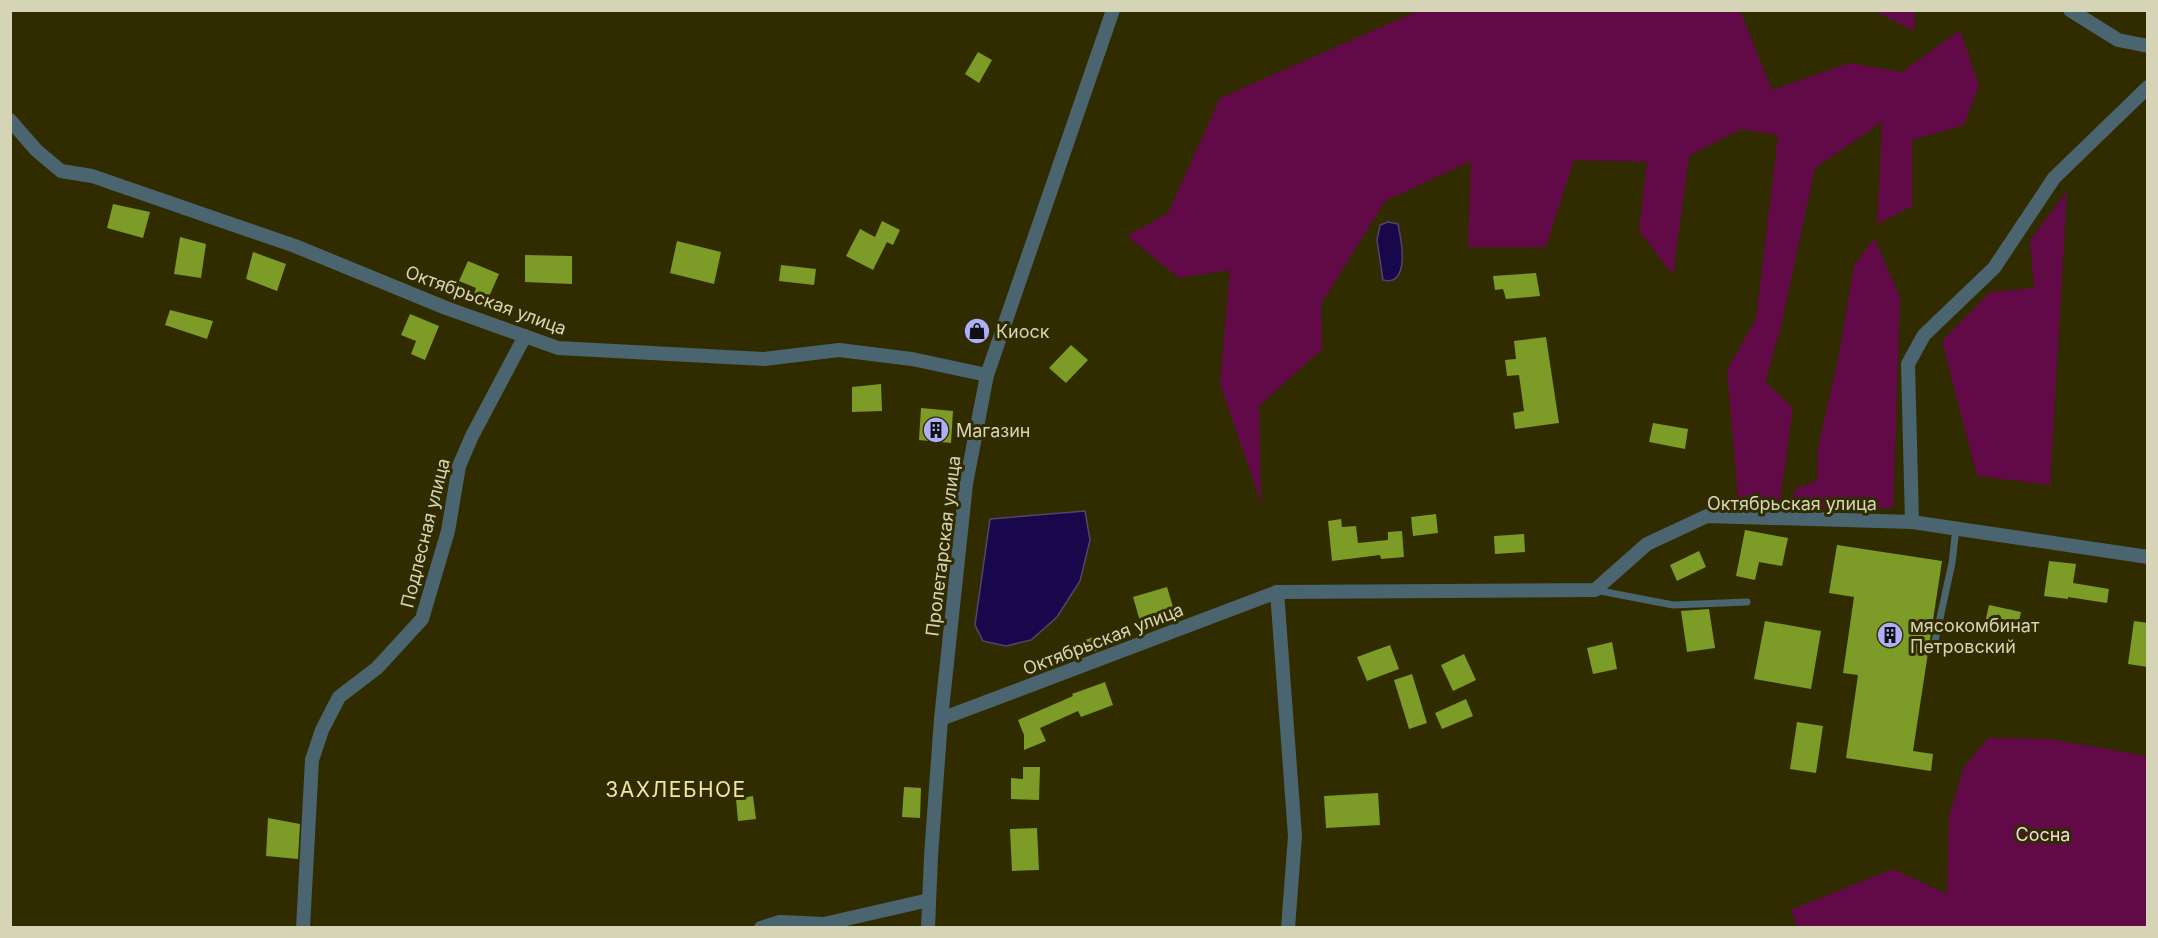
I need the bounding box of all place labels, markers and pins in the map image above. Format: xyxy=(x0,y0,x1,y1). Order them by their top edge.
shop icon: Киоск xyxy=(962,316,992,346)
place label: Киоск xyxy=(996,321,1050,342)
building icon: Магазин xyxy=(921,415,951,445)
place label: Магазин xyxy=(956,420,1031,441)
place label: мясокомбинат Петровский xyxy=(1910,615,2040,657)
building icon: мясокомбинат Петровский xyxy=(1875,620,1905,650)

